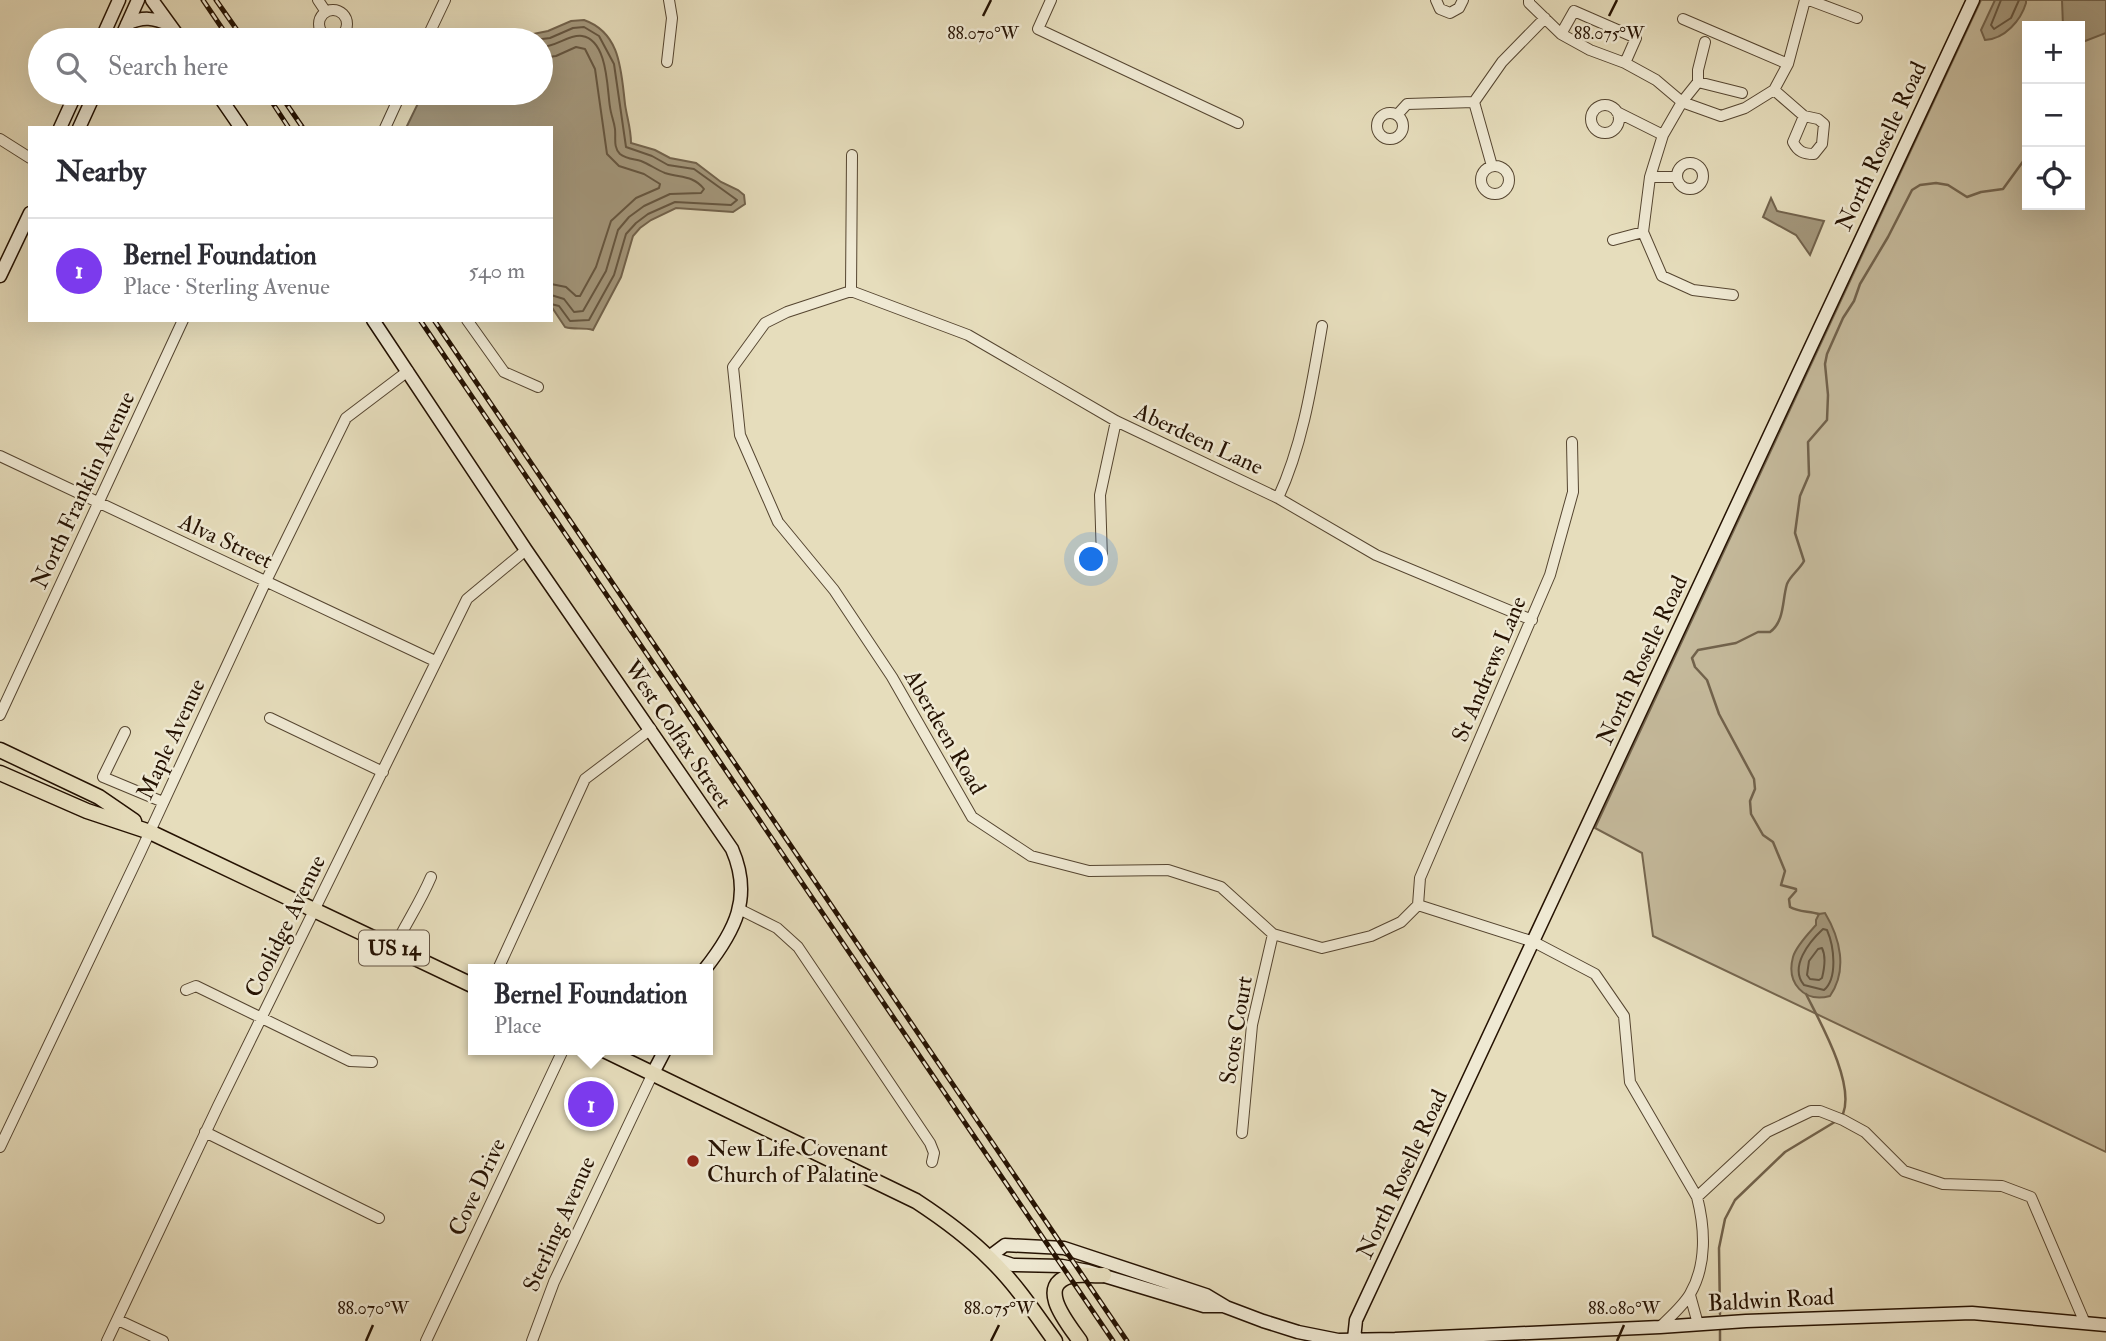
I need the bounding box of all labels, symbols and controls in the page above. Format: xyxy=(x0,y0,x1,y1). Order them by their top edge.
map controls xyxy=(2022,21,2085,210)
button: + xyxy=(2022,21,2085,84)
text: 88.070°W xyxy=(947,22,1020,45)
text: 88.075°W xyxy=(1574,22,1645,45)
search box xyxy=(28,28,553,105)
icon: search xyxy=(52,48,90,86)
text: Search here xyxy=(108,51,228,83)
street label: North Roselle Road xyxy=(1829,57,1933,235)
button: − xyxy=(2022,84,2085,147)
button: locate xyxy=(2022,147,2085,210)
text: Nearby xyxy=(56,153,146,190)
text: Bernel Foundation xyxy=(123,240,317,272)
text: 1 xyxy=(75,256,83,285)
text: 540 m xyxy=(469,256,525,285)
text: Place · Sterling Avenue xyxy=(123,272,330,301)
street label: North Franklin Avenue xyxy=(25,386,142,593)
street label: Aberdeen Lane xyxy=(1129,396,1268,482)
street label: Alva Street xyxy=(174,506,277,575)
your location xyxy=(1074,542,1108,576)
street label: North Roselle Road xyxy=(1590,571,1694,749)
street label: St Andrews Lane xyxy=(1445,591,1533,746)
street label: West Colfax Street xyxy=(617,654,738,814)
street label: Aberdeen Road xyxy=(897,664,992,800)
street label: Maple Avenue xyxy=(130,674,213,804)
street label: Coolidge Avenue xyxy=(238,850,332,1002)
road number: US 14 xyxy=(359,930,429,965)
popup xyxy=(468,964,713,1055)
street label: Scots Court xyxy=(1213,974,1259,1086)
text: Bernel Foundation xyxy=(494,979,687,1011)
text: Place xyxy=(494,1011,541,1040)
pin: 1 xyxy=(568,1078,614,1130)
street label: North Roselle Road xyxy=(1350,1085,1454,1263)
street label: Cove Drive xyxy=(442,1133,512,1241)
place label: New Life Covenant Church of Palatine xyxy=(707,1134,888,1189)
street label: Sterling Avenue xyxy=(516,1152,602,1296)
marker: New Life Covenant Church of Palatine xyxy=(685,1153,701,1169)
street label: Baldwin Road xyxy=(1707,1282,1835,1318)
text: 88.070°W xyxy=(337,1297,410,1320)
text: 88.075°W xyxy=(964,1297,1035,1320)
text: 88.080°W xyxy=(1588,1297,1661,1320)

